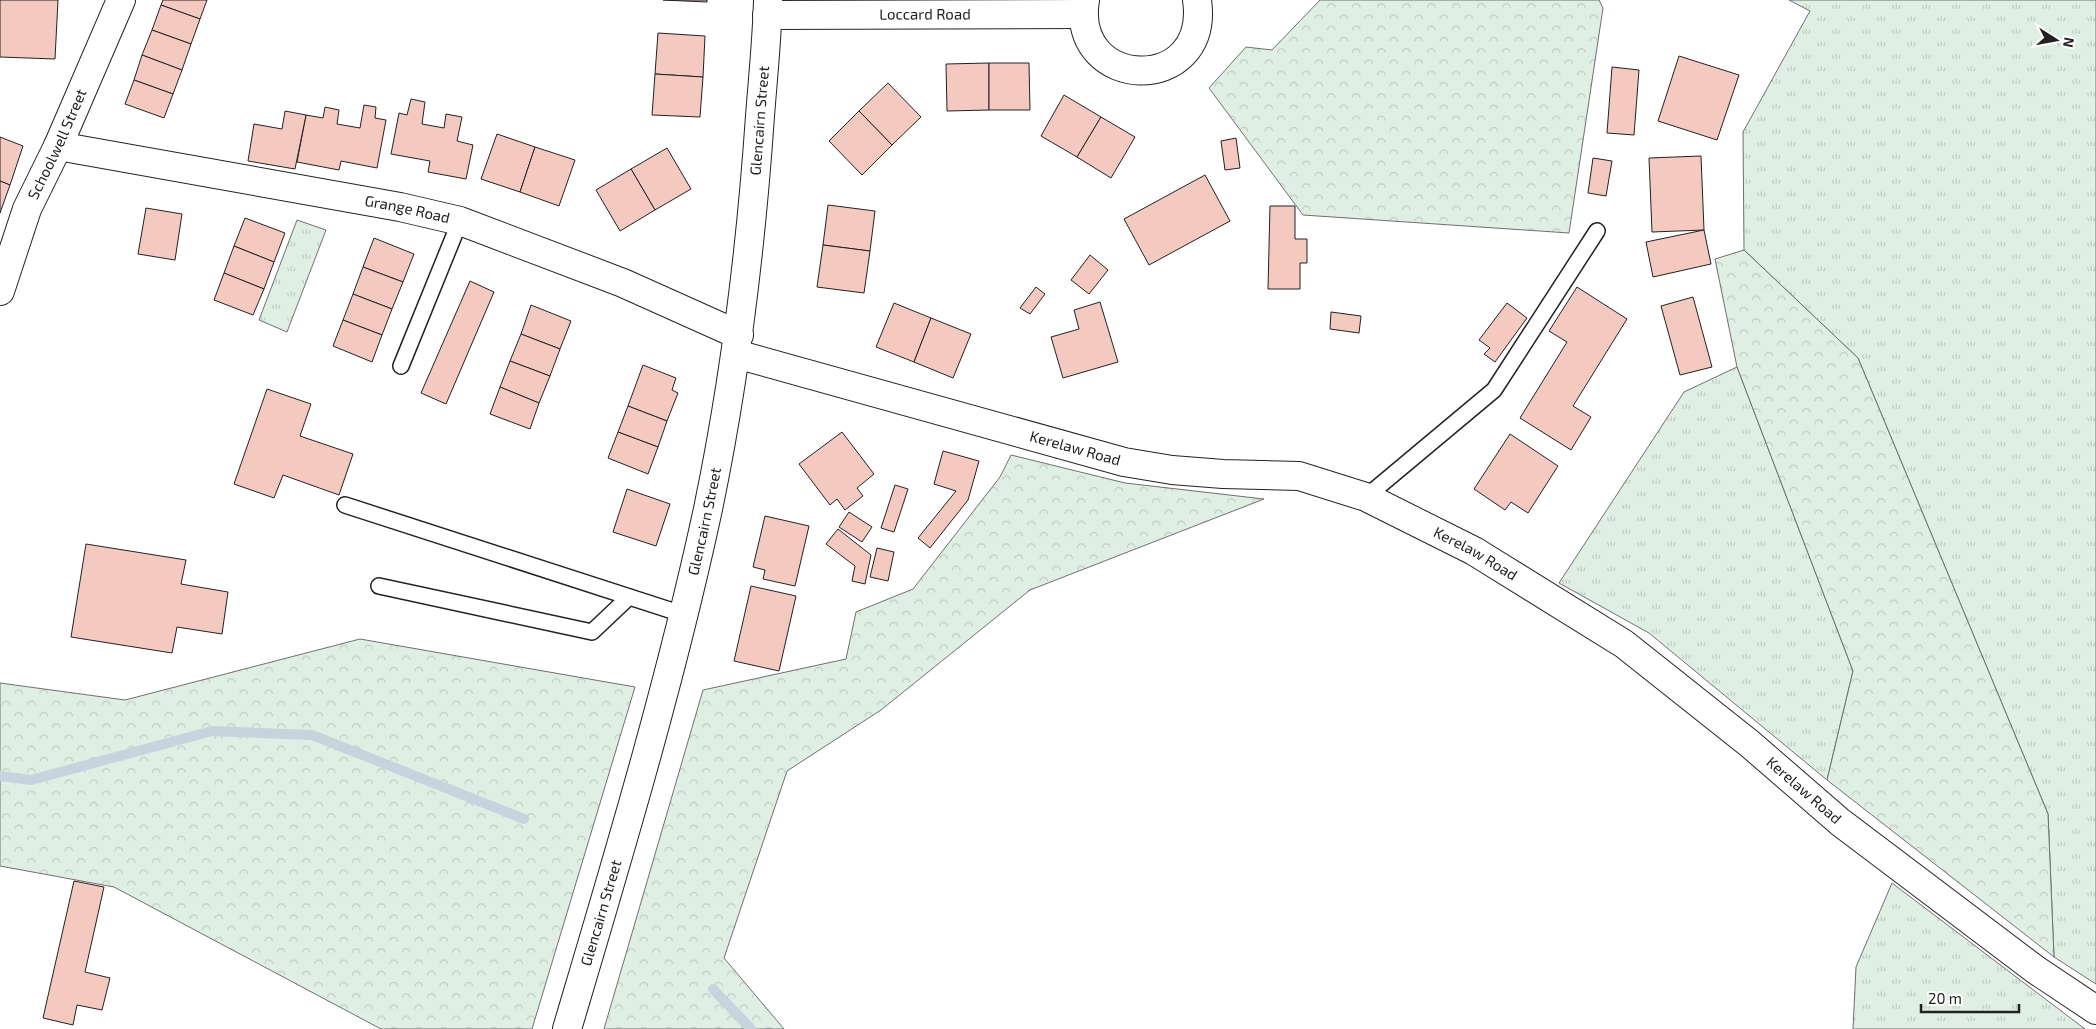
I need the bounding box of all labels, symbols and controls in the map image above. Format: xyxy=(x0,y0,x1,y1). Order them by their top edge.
street label: Loccard Road xyxy=(879,4,971,23)
north arrow xyxy=(2031,15,2081,65)
text: N xyxy=(2060,36,2079,49)
street label: Glencairn Street xyxy=(745,65,772,176)
street label: Schoolwell Street xyxy=(23,85,90,202)
street label: Grange Road xyxy=(363,191,452,226)
street label: Kerelaw Road xyxy=(1028,426,1123,469)
street label: Glencairn Street xyxy=(683,466,724,577)
street label: Kerelaw Road xyxy=(1431,522,1521,584)
street label: Kerelaw Road xyxy=(1763,752,1846,827)
street label: Glencairn Street xyxy=(576,857,625,968)
scale bar xyxy=(1921,982,2018,1014)
text: 20 m xyxy=(1928,989,1962,1007)

